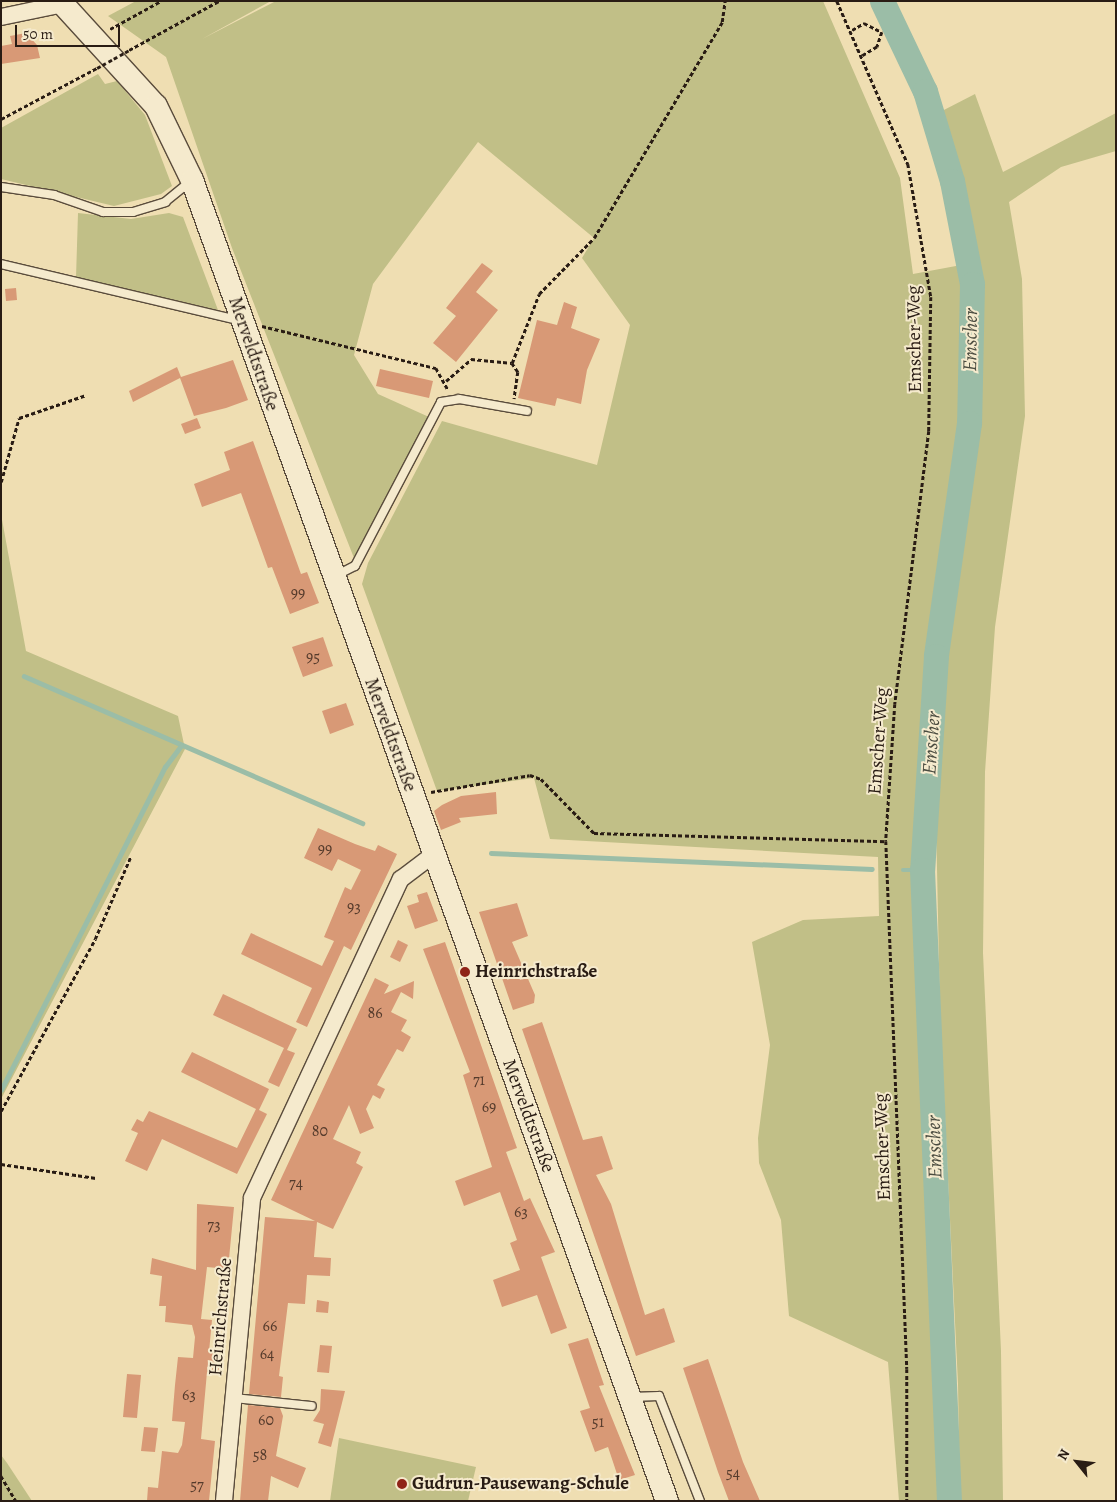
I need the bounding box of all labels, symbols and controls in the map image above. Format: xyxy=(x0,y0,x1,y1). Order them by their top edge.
scale bar xyxy=(18,15,122,47)
text: 50 m xyxy=(23,24,53,44)
street label: Emscher-Weg xyxy=(903,285,927,393)
street label: Merveldtstraße xyxy=(223,294,283,414)
water label: Emscher xyxy=(957,308,983,372)
house number: 99 xyxy=(291,583,305,603)
house number: 95 xyxy=(306,647,320,667)
street label: Merveldtstraße xyxy=(359,675,421,795)
street label: Emscher-Weg xyxy=(864,687,894,795)
water label: Emscher xyxy=(917,711,945,775)
house number: 99 xyxy=(318,839,332,859)
house number: 93 xyxy=(347,897,361,917)
place label: Heinrichstraße xyxy=(475,961,597,983)
marker: Heinrichstraße xyxy=(459,966,471,978)
house number: 86 xyxy=(367,1003,383,1023)
street label: Merveldtstraße xyxy=(497,1056,559,1176)
house number: 71 xyxy=(473,1070,485,1090)
street label: Emscher-Weg xyxy=(870,1093,896,1201)
house number: 69 xyxy=(482,1097,496,1117)
water label: Emscher xyxy=(921,1115,947,1179)
house number: 80 xyxy=(312,1121,328,1141)
house number: 74 xyxy=(289,1173,303,1193)
house number: 63 xyxy=(514,1202,528,1222)
house number: 73 xyxy=(207,1215,221,1235)
street label: Heinrichstraße xyxy=(204,1257,238,1377)
house number: 66 xyxy=(263,1316,277,1336)
house number: 64 xyxy=(260,1344,274,1364)
house number: 63 xyxy=(182,1385,196,1405)
house number: 60 xyxy=(258,1410,274,1430)
house number: 51 xyxy=(592,1412,604,1432)
north arrow xyxy=(1052,1437,1102,1487)
house number: 58 xyxy=(253,1445,267,1465)
text: N xyxy=(1053,1445,1074,1464)
house number: 54 xyxy=(726,1463,740,1483)
place label: Gudrun-Pausewang-Schule xyxy=(412,1473,629,1495)
house number: 57 xyxy=(190,1475,204,1495)
marker: Gudrun-Pausewang-Schule xyxy=(396,1478,408,1490)

